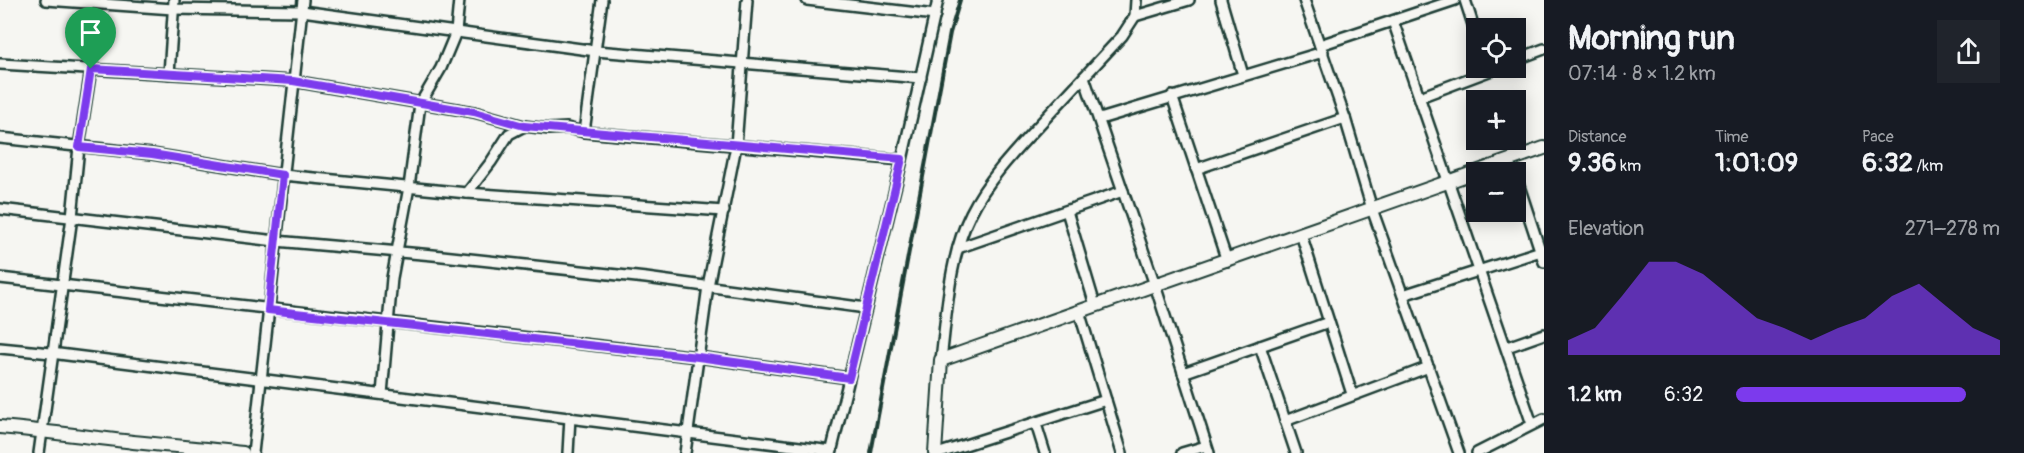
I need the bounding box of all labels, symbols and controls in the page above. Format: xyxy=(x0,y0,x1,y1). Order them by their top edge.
pin xyxy=(65,7,116,69)
icon: arrive xyxy=(74,16,107,49)
map controls xyxy=(1466,18,1526,222)
button: locate xyxy=(1466,18,1526,78)
text: Morning run xyxy=(1568,18,1735,59)
button: share xyxy=(1937,20,2000,83)
text: 07:14 · 8 × 1.2 km xyxy=(1568,61,1716,86)
button: + xyxy=(1466,90,1526,150)
text: Distance xyxy=(1568,127,1627,147)
text: Time xyxy=(1715,127,1748,147)
text: Pace xyxy=(1862,127,1894,147)
text: 9.36 xyxy=(1568,147,1617,179)
text: 1:01:09 xyxy=(1715,147,1798,179)
text: 6:32 xyxy=(1862,147,1913,179)
text: km xyxy=(1617,156,1641,176)
text: /km xyxy=(1913,156,1943,176)
button: − xyxy=(1466,162,1526,222)
text: Elevation xyxy=(1568,216,1644,241)
text: 271–278 m xyxy=(1905,216,2000,241)
text: 1.2 km xyxy=(1568,382,1622,407)
text: 6:32 xyxy=(1664,382,1703,407)

